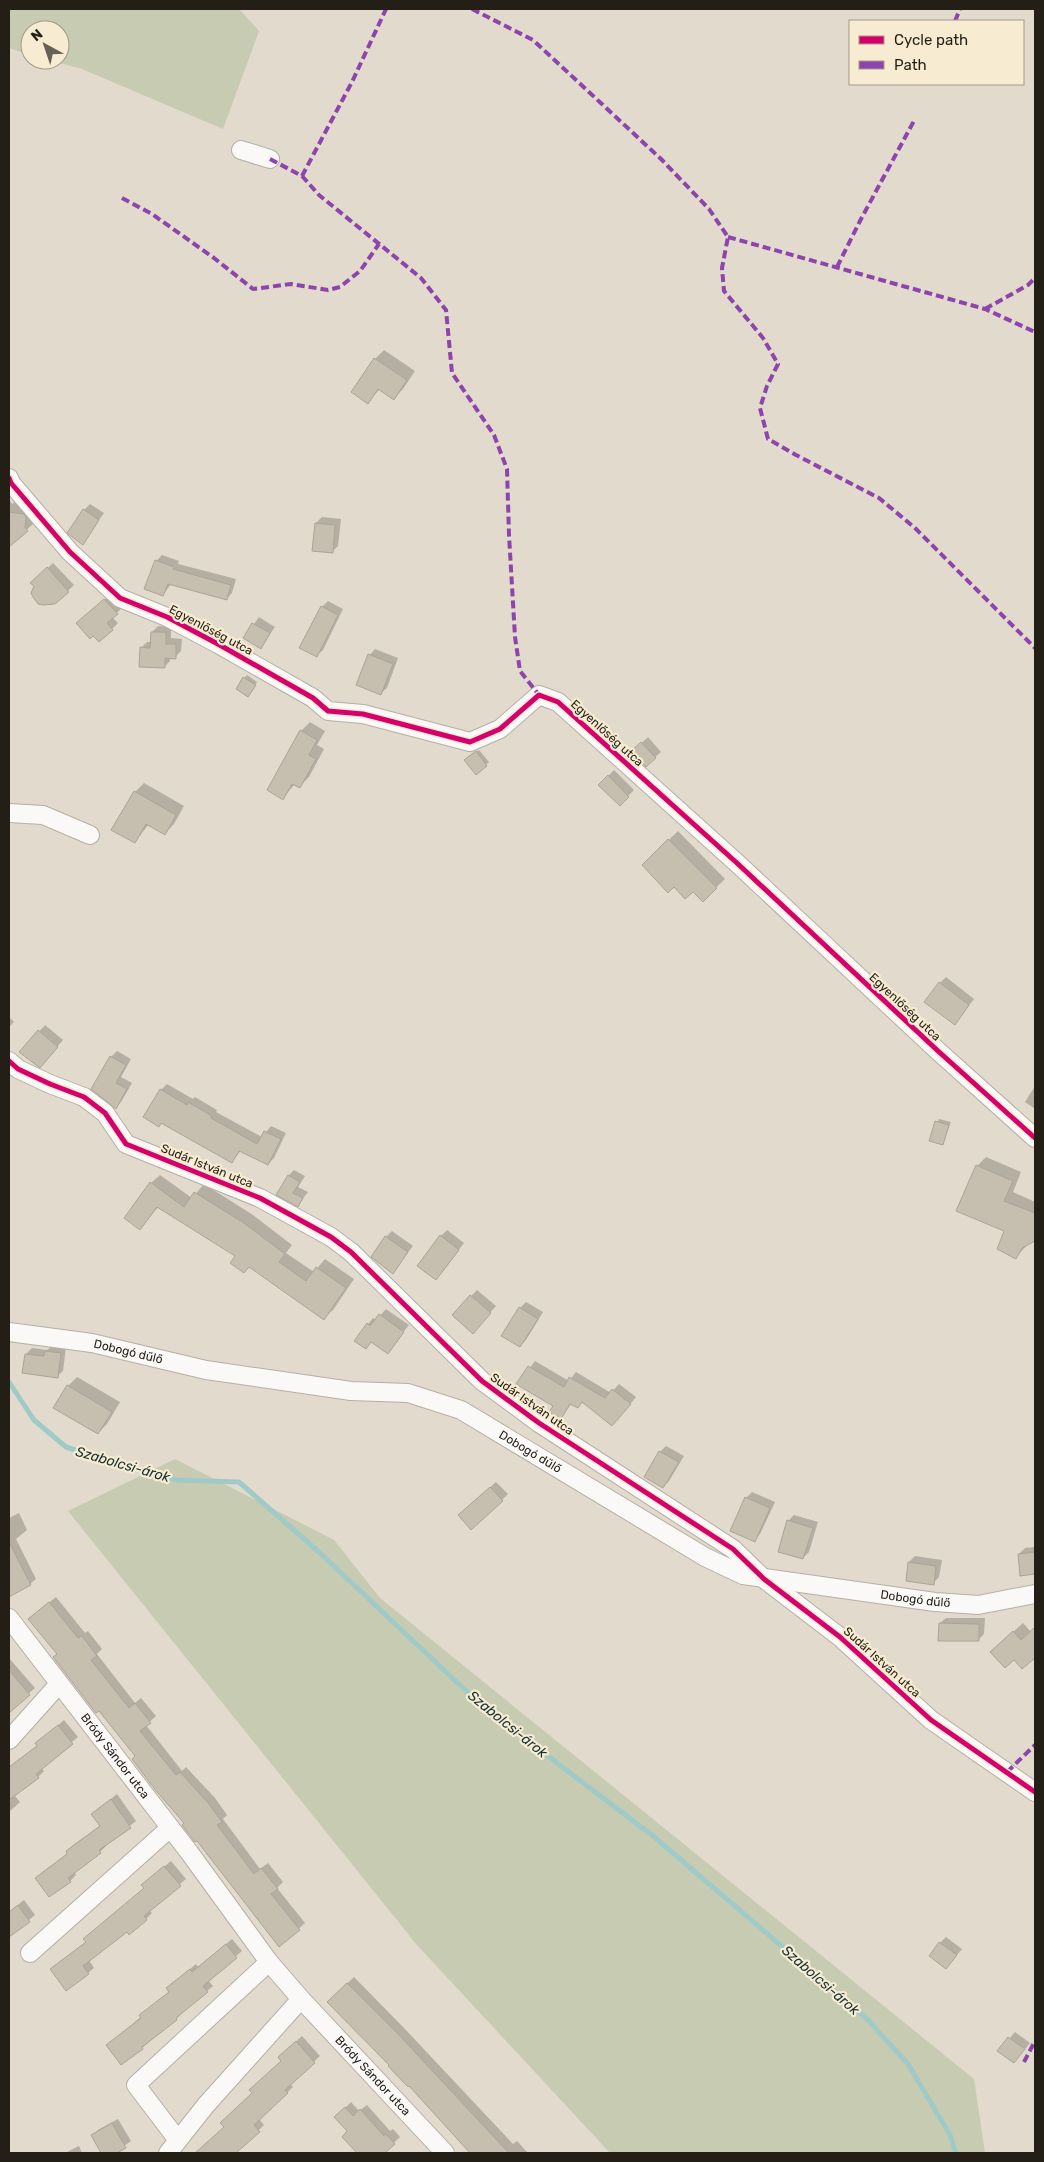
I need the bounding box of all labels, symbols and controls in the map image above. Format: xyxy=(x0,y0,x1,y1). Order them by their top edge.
north arrow xyxy=(20,20,70,70)
legend xyxy=(849,20,1024,85)
text: N xyxy=(28,26,46,45)
text: Cycle path xyxy=(894,31,968,49)
text: Path xyxy=(894,56,927,74)
street label: Egyenlőség utca xyxy=(167,602,255,658)
street label: Egyenlőség utca xyxy=(568,697,646,769)
street label: Egyenlőség utca xyxy=(866,970,944,1044)
street label: Sudár István utca xyxy=(159,1141,255,1191)
street label: Dobogó dűlő xyxy=(92,1337,164,1367)
street label: Sudár István utca xyxy=(488,1370,576,1438)
street label: Dobogó dűlő xyxy=(497,1428,564,1476)
water label: Szabolcsi-árok xyxy=(74,1443,173,1486)
street label: Dobogó dűlő xyxy=(879,1587,951,1610)
street label: Sudár István utca xyxy=(841,1624,923,1700)
water label: Szabolcsi-árok xyxy=(464,1687,551,1762)
street label: Bródy Sándor utca xyxy=(78,1711,152,1801)
water label: Szabolcsi-árok xyxy=(778,1942,864,2019)
street label: Bródy Sándor utca xyxy=(332,2033,413,2118)

